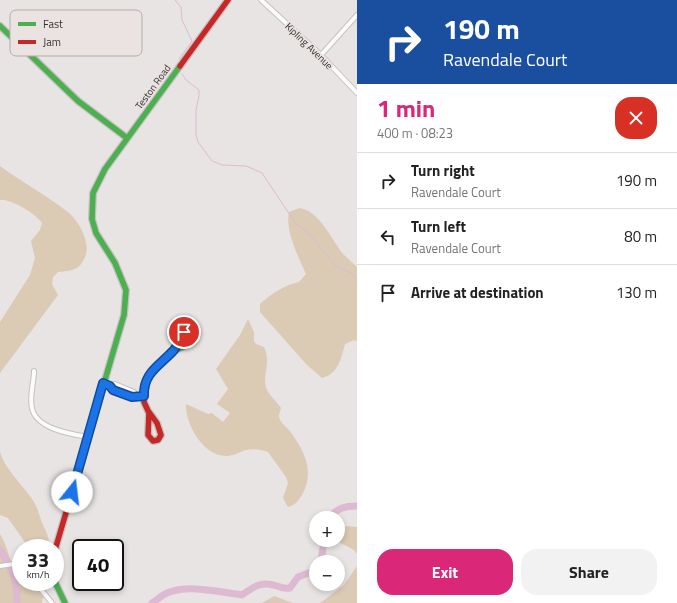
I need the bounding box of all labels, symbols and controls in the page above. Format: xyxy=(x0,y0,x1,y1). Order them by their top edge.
text: 190 m xyxy=(443,7,520,50)
legend xyxy=(10,10,142,56)
text: Fast xyxy=(43,16,63,32)
icon: right xyxy=(377,16,429,68)
street label: Kipling Avenue xyxy=(282,19,336,73)
text: Jam xyxy=(43,34,61,50)
text: Ravendale Court xyxy=(443,46,567,73)
street label: Teston Road xyxy=(132,62,174,112)
text: 1 min xyxy=(377,90,435,126)
button: close xyxy=(615,97,657,139)
text: 400 m · 08:23 xyxy=(377,123,453,143)
text: Turn right xyxy=(411,159,475,182)
text: 190 m xyxy=(616,169,657,192)
icon: right xyxy=(377,170,399,192)
text: Ravendale Court xyxy=(411,182,501,202)
text: Turn left xyxy=(411,215,466,238)
text: 80 m xyxy=(624,225,657,248)
icon: left xyxy=(377,226,399,248)
text: Ravendale Court xyxy=(411,238,501,258)
text: Arrive at destination xyxy=(411,281,544,304)
text: 130 m xyxy=(616,281,657,304)
icon: arrive xyxy=(377,282,399,304)
pin xyxy=(167,315,201,349)
icon: arrive xyxy=(173,321,195,343)
position arrow xyxy=(51,471,93,513)
map controls xyxy=(309,511,345,591)
button: + xyxy=(309,511,345,547)
speed limit sign: 40 xyxy=(72,539,124,591)
text: 33 xyxy=(27,544,49,575)
button: Exit xyxy=(377,549,513,595)
button: Share xyxy=(521,549,657,595)
button: − xyxy=(309,555,345,591)
text: km/h xyxy=(27,567,49,582)

